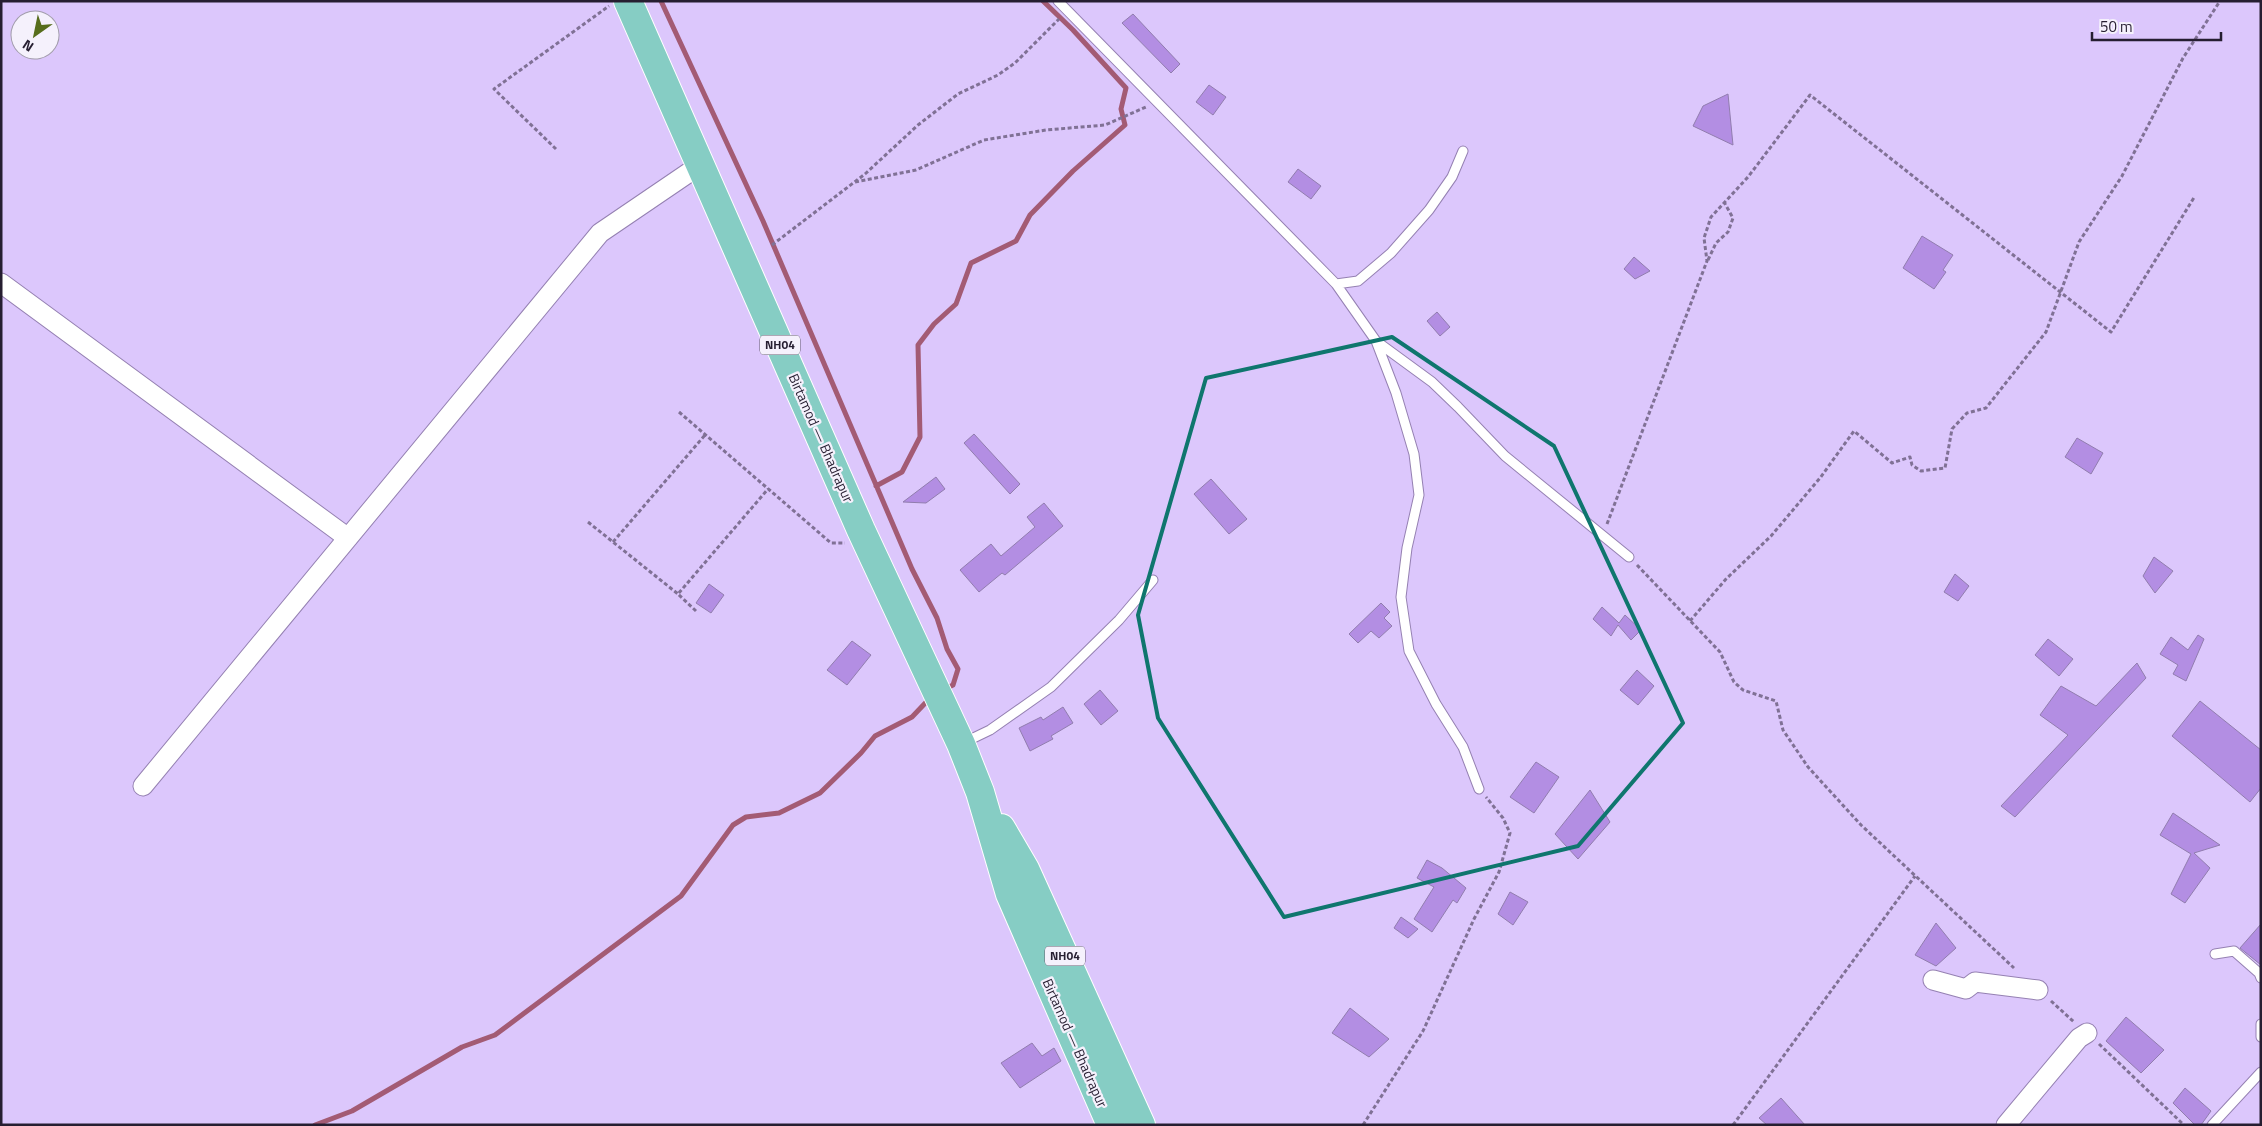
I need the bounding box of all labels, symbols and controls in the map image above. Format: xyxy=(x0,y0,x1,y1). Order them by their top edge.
north arrow xyxy=(10,10,60,60)
scale bar xyxy=(2092,10,2221,42)
text: 50 m xyxy=(2100,15,2133,38)
text: N xyxy=(18,35,37,58)
road number: NH04 xyxy=(760,336,800,354)
street label: Birtamod — Bhadrapur xyxy=(784,370,859,506)
road number: NH04 xyxy=(1045,946,1085,966)
street label: Birtamod — Bhadrapur xyxy=(1038,975,1113,1111)

